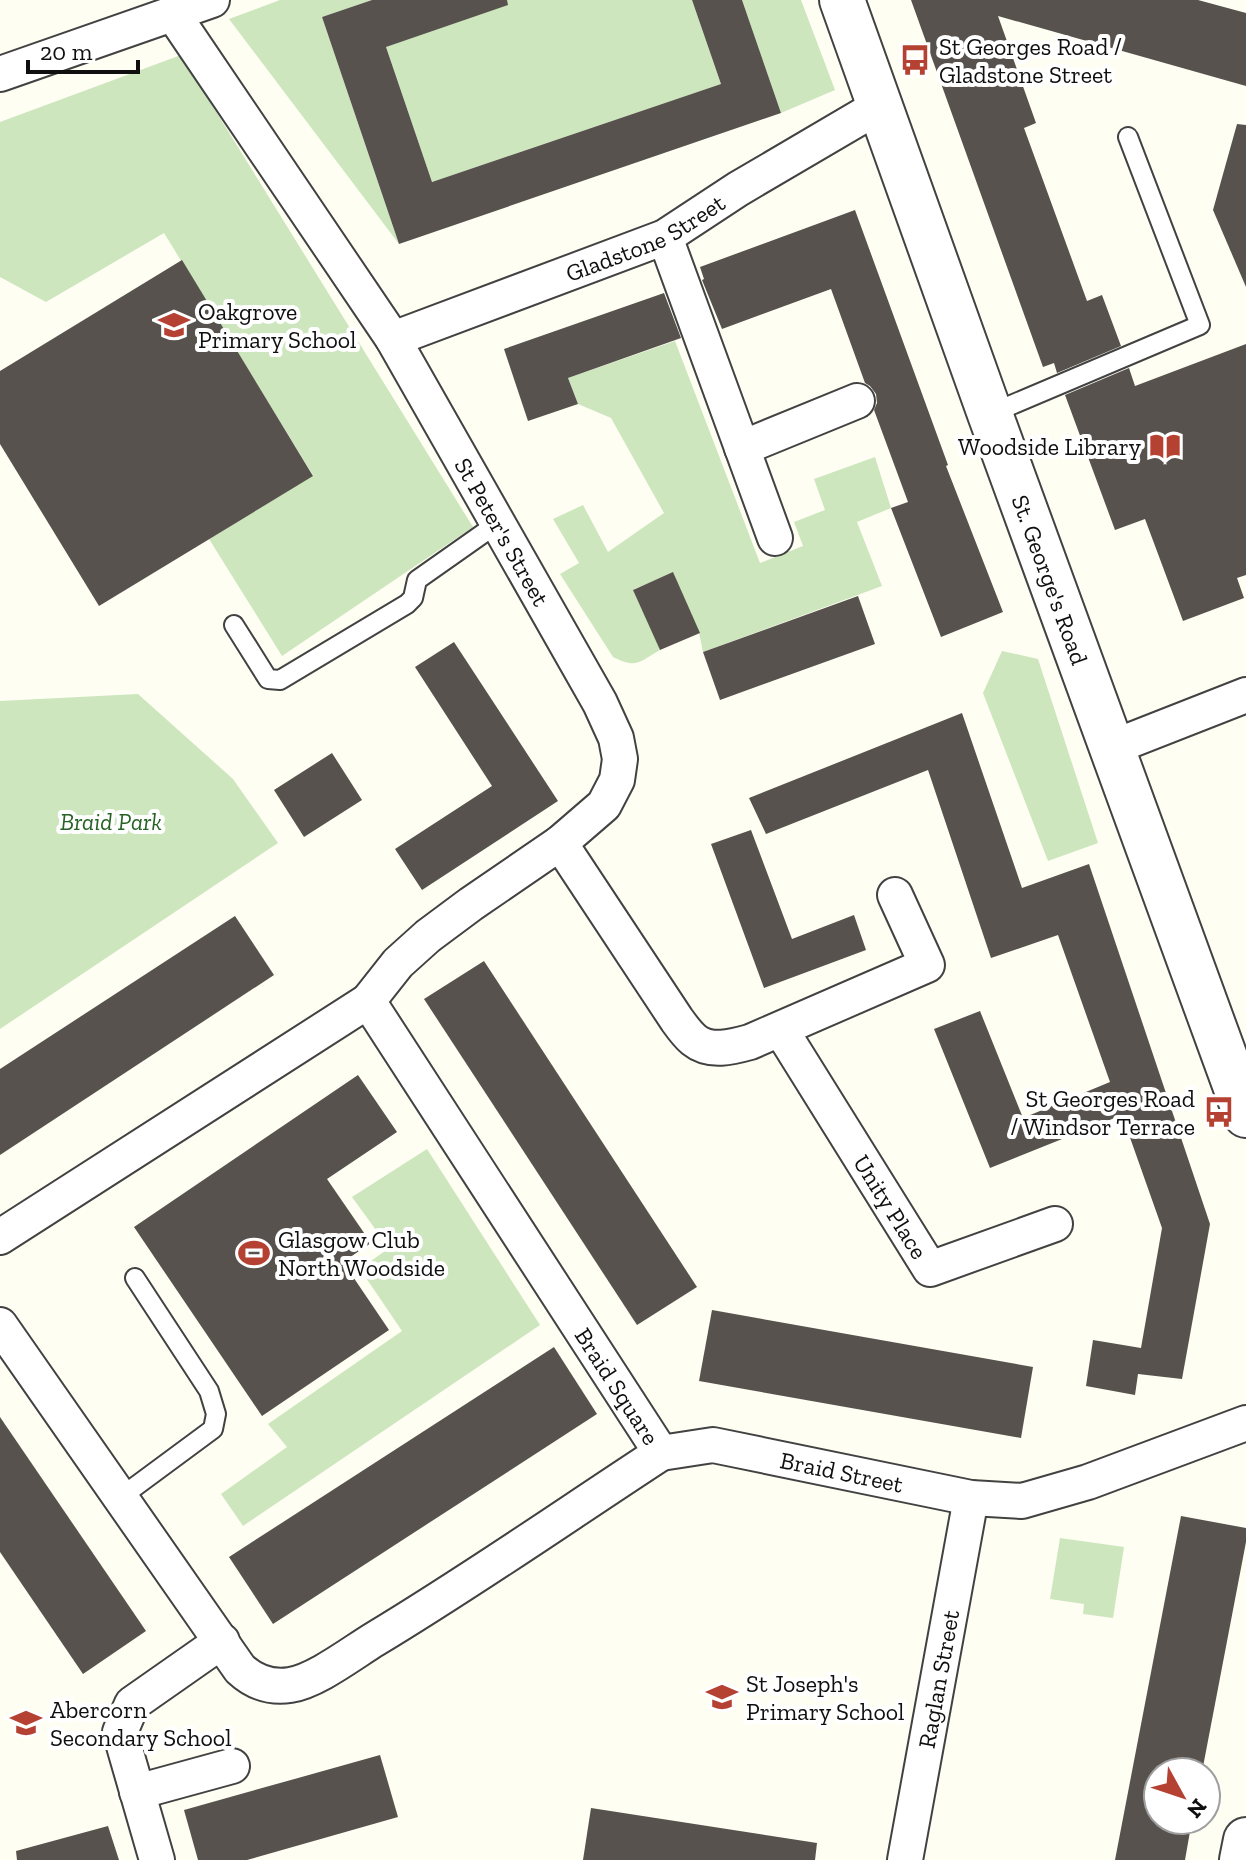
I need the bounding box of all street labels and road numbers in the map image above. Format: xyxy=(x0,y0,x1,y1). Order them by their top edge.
street label: Gladstone Street xyxy=(561,187,730,287)
street label: St Peter's Street xyxy=(449,452,556,611)
street label: St. George's Road xyxy=(1006,491,1095,669)
street label: Unity Place xyxy=(848,1149,934,1264)
street label: Braid Square xyxy=(569,1322,666,1450)
street label: Braid Street xyxy=(778,1445,906,1498)
street label: Raglan Street xyxy=(911,1607,965,1750)

